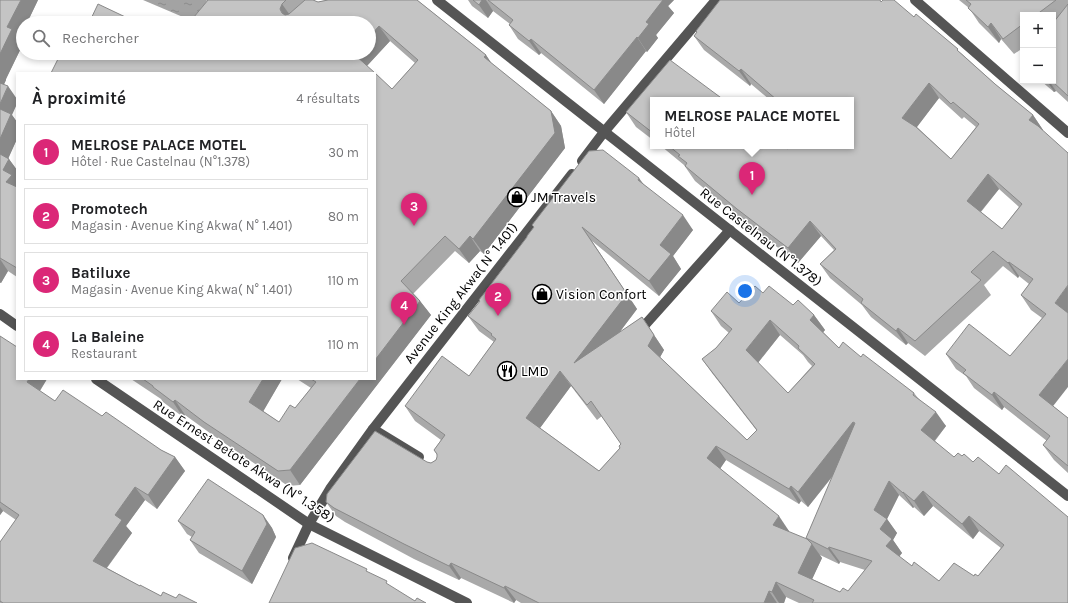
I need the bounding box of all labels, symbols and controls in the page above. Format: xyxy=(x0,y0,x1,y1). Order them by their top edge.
map controls xyxy=(1020,12,1056,84)
button: + xyxy=(1020,12,1056,48)
search box xyxy=(16,16,376,60)
icon: search xyxy=(30,27,52,49)
text: Rechercher xyxy=(62,29,139,47)
button: − xyxy=(1020,48,1056,84)
text: À proximité xyxy=(32,88,126,108)
text: 4 résultats xyxy=(296,91,360,106)
popup xyxy=(650,97,854,149)
text: MELROSE PALACE MOTEL xyxy=(664,107,840,125)
text: Hôtel xyxy=(664,125,695,140)
text: MELROSE PALACE MOTEL xyxy=(71,136,246,154)
text: 1 xyxy=(44,145,48,160)
text: 30 m xyxy=(328,145,359,160)
text: Hôtel · Rue Castelnau (N°1.378) xyxy=(71,154,250,169)
pin: 1 xyxy=(739,162,765,195)
street label: Rue Castelnau (N°1.378) xyxy=(696,184,826,290)
shop icon: JM Travels xyxy=(506,186,528,208)
place label: JM Travels xyxy=(531,189,596,206)
pin: 3 xyxy=(401,193,427,226)
text: Promotech xyxy=(71,200,148,218)
text: 2 xyxy=(42,209,50,224)
text: 80 m xyxy=(328,209,359,224)
text: Magasin · Avenue King Akwa( N° 1.401) xyxy=(71,218,293,233)
street label: Avenue King Akwa( N° 1.401) xyxy=(401,219,521,367)
text: Batiluxe xyxy=(71,264,131,282)
text: 3 xyxy=(42,273,50,288)
text: 110 m xyxy=(327,273,359,288)
your location xyxy=(735,281,755,301)
text: Magasin · Avenue King Akwa( N° 1.401) xyxy=(71,282,293,297)
pin: 2 xyxy=(485,283,511,316)
shop icon: Vision Confort xyxy=(531,283,553,305)
place label: Vision Confort xyxy=(556,286,646,303)
pin: 4 xyxy=(391,292,417,325)
text: La Baleine xyxy=(71,328,144,346)
text: 4 xyxy=(42,337,50,352)
text: 110 m xyxy=(327,337,359,352)
text: Restaurant xyxy=(71,346,137,361)
restaurant icon: LMD xyxy=(496,360,518,382)
place label: LMD xyxy=(521,363,549,380)
street label: Rue Ernest Betote Akwa (N° 1.358) xyxy=(150,396,338,526)

